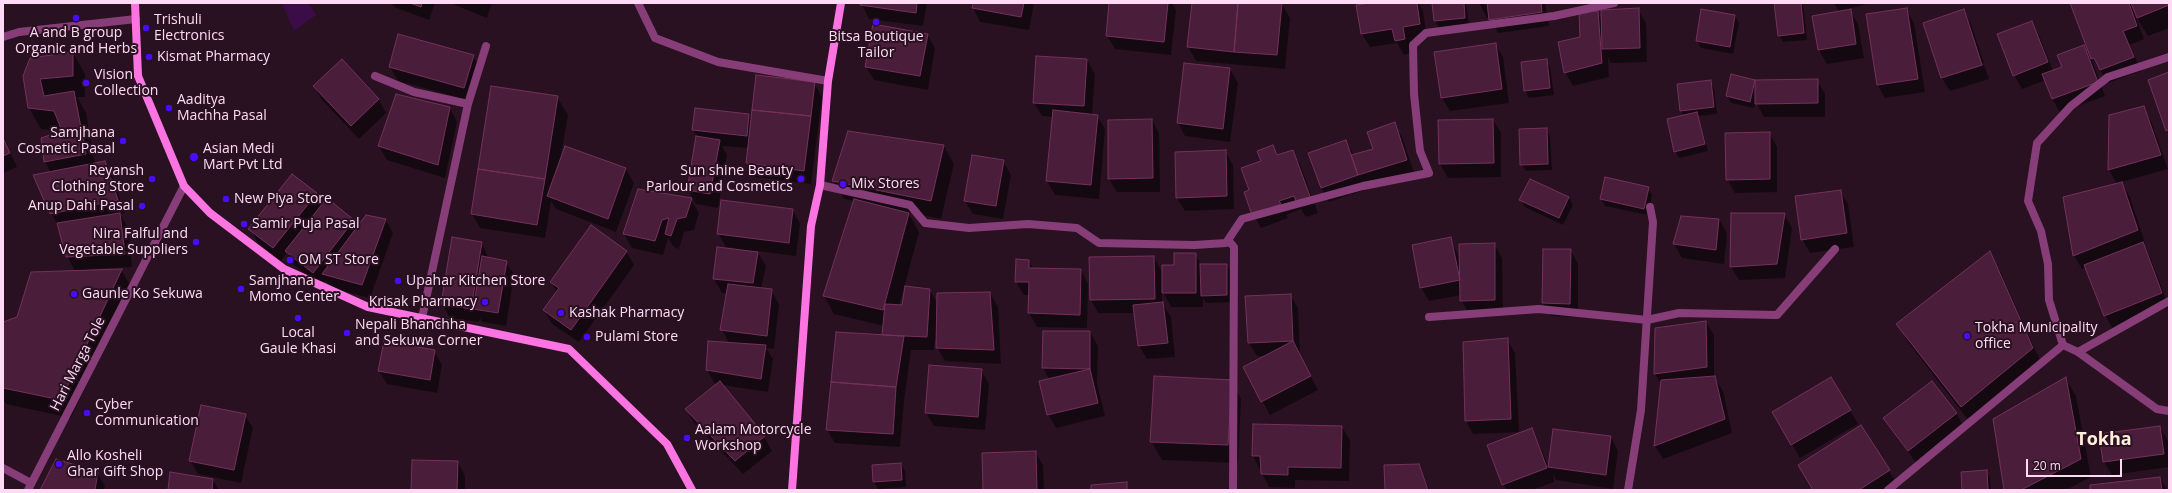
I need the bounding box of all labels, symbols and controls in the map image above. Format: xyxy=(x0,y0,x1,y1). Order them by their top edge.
place label: Trishuli Electronics xyxy=(154,12,225,44)
marker: A and B group Organic and Herbs xyxy=(71,13,81,23)
marker: Bitsa Boutique Tailor xyxy=(871,17,881,27)
marker: Trishuli Electronics xyxy=(141,23,151,33)
place label: A and B group Organic and Herbs xyxy=(15,25,137,58)
place label: Bitsa Boutique Tailor xyxy=(828,29,924,62)
place label: Kismat Pharmacy xyxy=(157,49,270,65)
marker: Kismat Pharmacy xyxy=(144,52,154,62)
place label: Vision Collection xyxy=(94,67,158,100)
marker: Vision Collection xyxy=(81,78,91,88)
place label: Aaditya Machha Pasal xyxy=(177,92,267,124)
marker: Aaditya Machha Pasal xyxy=(164,103,174,113)
place label: Samjhana Cosmetic Pasal xyxy=(17,125,115,158)
marker: Samjhana Cosmetic Pasal xyxy=(118,136,128,146)
place label: Asian Medi Mart Pvt Ltd xyxy=(203,141,283,174)
marker: Asian Medi Mart Pvt Ltd xyxy=(188,151,200,163)
place label: Reyansh Clothing Store xyxy=(52,163,144,196)
place label: Sun shine Beauty Parlour and Cosmetics xyxy=(646,163,793,196)
marker: Reyansh Clothing Store xyxy=(147,174,157,184)
marker: Sun shine Beauty Parlour and Cosmetics xyxy=(796,174,806,184)
place label: Mix Stores xyxy=(851,176,919,192)
marker: Mix Stores xyxy=(838,179,848,189)
place label: New Piya Store xyxy=(234,191,332,207)
marker: New Piya Store xyxy=(221,194,231,204)
place label: Anup Dahi Pasal xyxy=(28,198,134,214)
marker: Anup Dahi Pasal xyxy=(137,201,147,211)
place label: Samir Puja Pasal xyxy=(252,216,359,232)
marker: Samir Puja Pasal xyxy=(239,219,249,229)
place label: Nira Falful and Vegetable Suppliers xyxy=(59,226,188,258)
marker: Nira Falful and Vegetable Suppliers xyxy=(191,237,201,247)
place label: OM ST Store xyxy=(298,252,379,268)
marker: OM ST Store xyxy=(285,255,295,265)
place label: Samjhana Momo Center xyxy=(249,273,339,306)
place label: Upahar Kitchen Store xyxy=(406,273,545,289)
marker: Upahar Kitchen Store xyxy=(393,276,403,286)
marker: Samjhana Momo Center xyxy=(236,284,246,294)
place label: Gaunle Ko Sekuwa xyxy=(82,286,203,302)
marker: Gaunle Ko Sekuwa xyxy=(69,289,79,299)
place label: Krisak Pharmacy xyxy=(369,294,477,310)
marker: Krisak Pharmacy xyxy=(480,297,490,307)
place label: Kashak Pharmacy xyxy=(569,305,684,321)
marker: Kashak Pharmacy xyxy=(556,308,566,318)
marker: Local Gaule Khasi xyxy=(293,313,303,323)
street label: Hari Marga Tole xyxy=(47,314,109,414)
place label: Nepali Bhanchha and Sekuwa Corner xyxy=(355,317,482,350)
place label: Tokha Municipality office xyxy=(1975,320,2097,352)
place label: Local Gaule Khasi xyxy=(260,325,336,358)
marker: Nepali Bhanchha and Sekuwa Corner xyxy=(342,328,352,338)
place label: Pulami Store xyxy=(595,329,678,345)
marker: Tokha Municipality office xyxy=(1962,331,1972,341)
marker: Pulami Store xyxy=(582,332,592,342)
place label: Cyber Communication xyxy=(95,397,199,430)
marker: Cyber Communication xyxy=(82,408,92,418)
place label: Aalam Motorcycle Workshop xyxy=(695,422,812,454)
district label: Tokha xyxy=(2076,429,2132,451)
marker: Aalam Motorcycle Workshop xyxy=(682,433,692,443)
place label: Allo Kosheli Ghar Gift Shop xyxy=(67,448,163,480)
scale bar xyxy=(2028,451,2124,477)
text: 20 m xyxy=(2033,457,2061,474)
marker: Allo Kosheli Ghar Gift Shop xyxy=(54,459,64,469)

